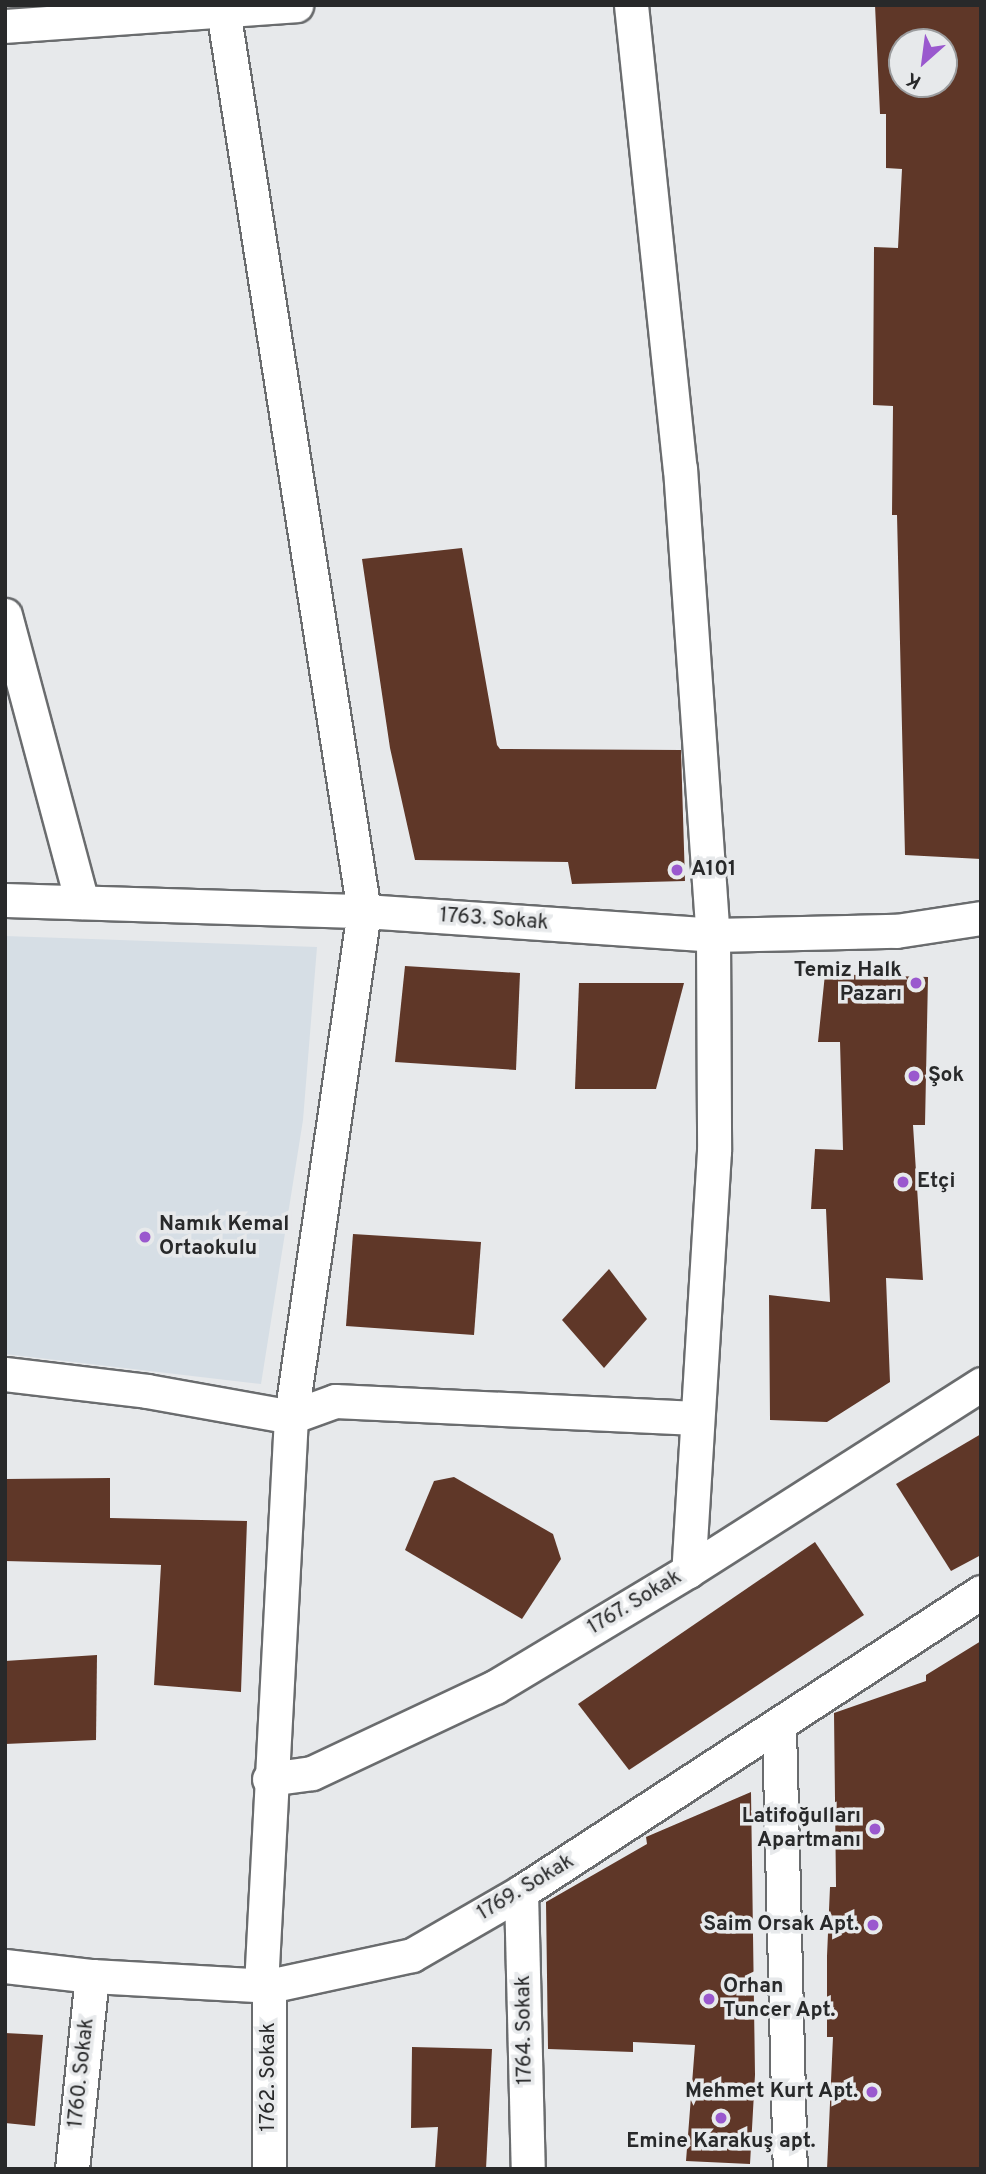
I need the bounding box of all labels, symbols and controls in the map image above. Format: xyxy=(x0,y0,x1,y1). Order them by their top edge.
north arrow xyxy=(888,28,958,98)
text: K xyxy=(903,66,926,94)
place label: A101 xyxy=(691,857,736,883)
marker: A101 xyxy=(669,862,685,878)
street label: 1763. Sokak xyxy=(439,904,549,936)
place label: Temiz Halk Pazarı xyxy=(794,958,902,1008)
marker: Temiz Halk Pazarı xyxy=(908,975,924,991)
place label: Şok xyxy=(928,1063,964,1089)
marker: Şok xyxy=(906,1068,922,1084)
place label: Etçi xyxy=(917,1169,955,1195)
marker: Etçi xyxy=(895,1174,911,1190)
place label: Namık Kemal Ortaokulu xyxy=(159,1212,289,1262)
marker: Namık Kemal Ortaokulu xyxy=(137,1229,153,1245)
street label: 1767. Sokak xyxy=(583,1565,687,1641)
place label: Latifoğulları Apartmanı xyxy=(742,1804,861,1854)
marker: Latifoğulları Apartmanı xyxy=(867,1821,883,1837)
street label: 1769. Sokak xyxy=(473,1849,579,1927)
place label: Saim Orsak Apt. xyxy=(702,1912,859,1938)
marker: Saim Orsak Apt. xyxy=(865,1917,881,1933)
place label: Orhan Tuncer Apt. xyxy=(723,1974,836,2024)
street label: 1764. Sokak xyxy=(511,1975,539,2085)
marker: Orhan Tuncer Apt. xyxy=(701,1991,717,2007)
street label: 1760. Sokak xyxy=(64,2017,100,2129)
street label: 1762. Sokak xyxy=(256,2022,282,2132)
place label: Mehmet Kurt Apt. xyxy=(684,2079,858,2105)
marker: Mehmet Kurt Apt. xyxy=(864,2084,880,2100)
marker: Emine Karakuş apt. xyxy=(713,2110,729,2126)
place label: Emine Karakuş apt. xyxy=(626,2129,816,2155)

